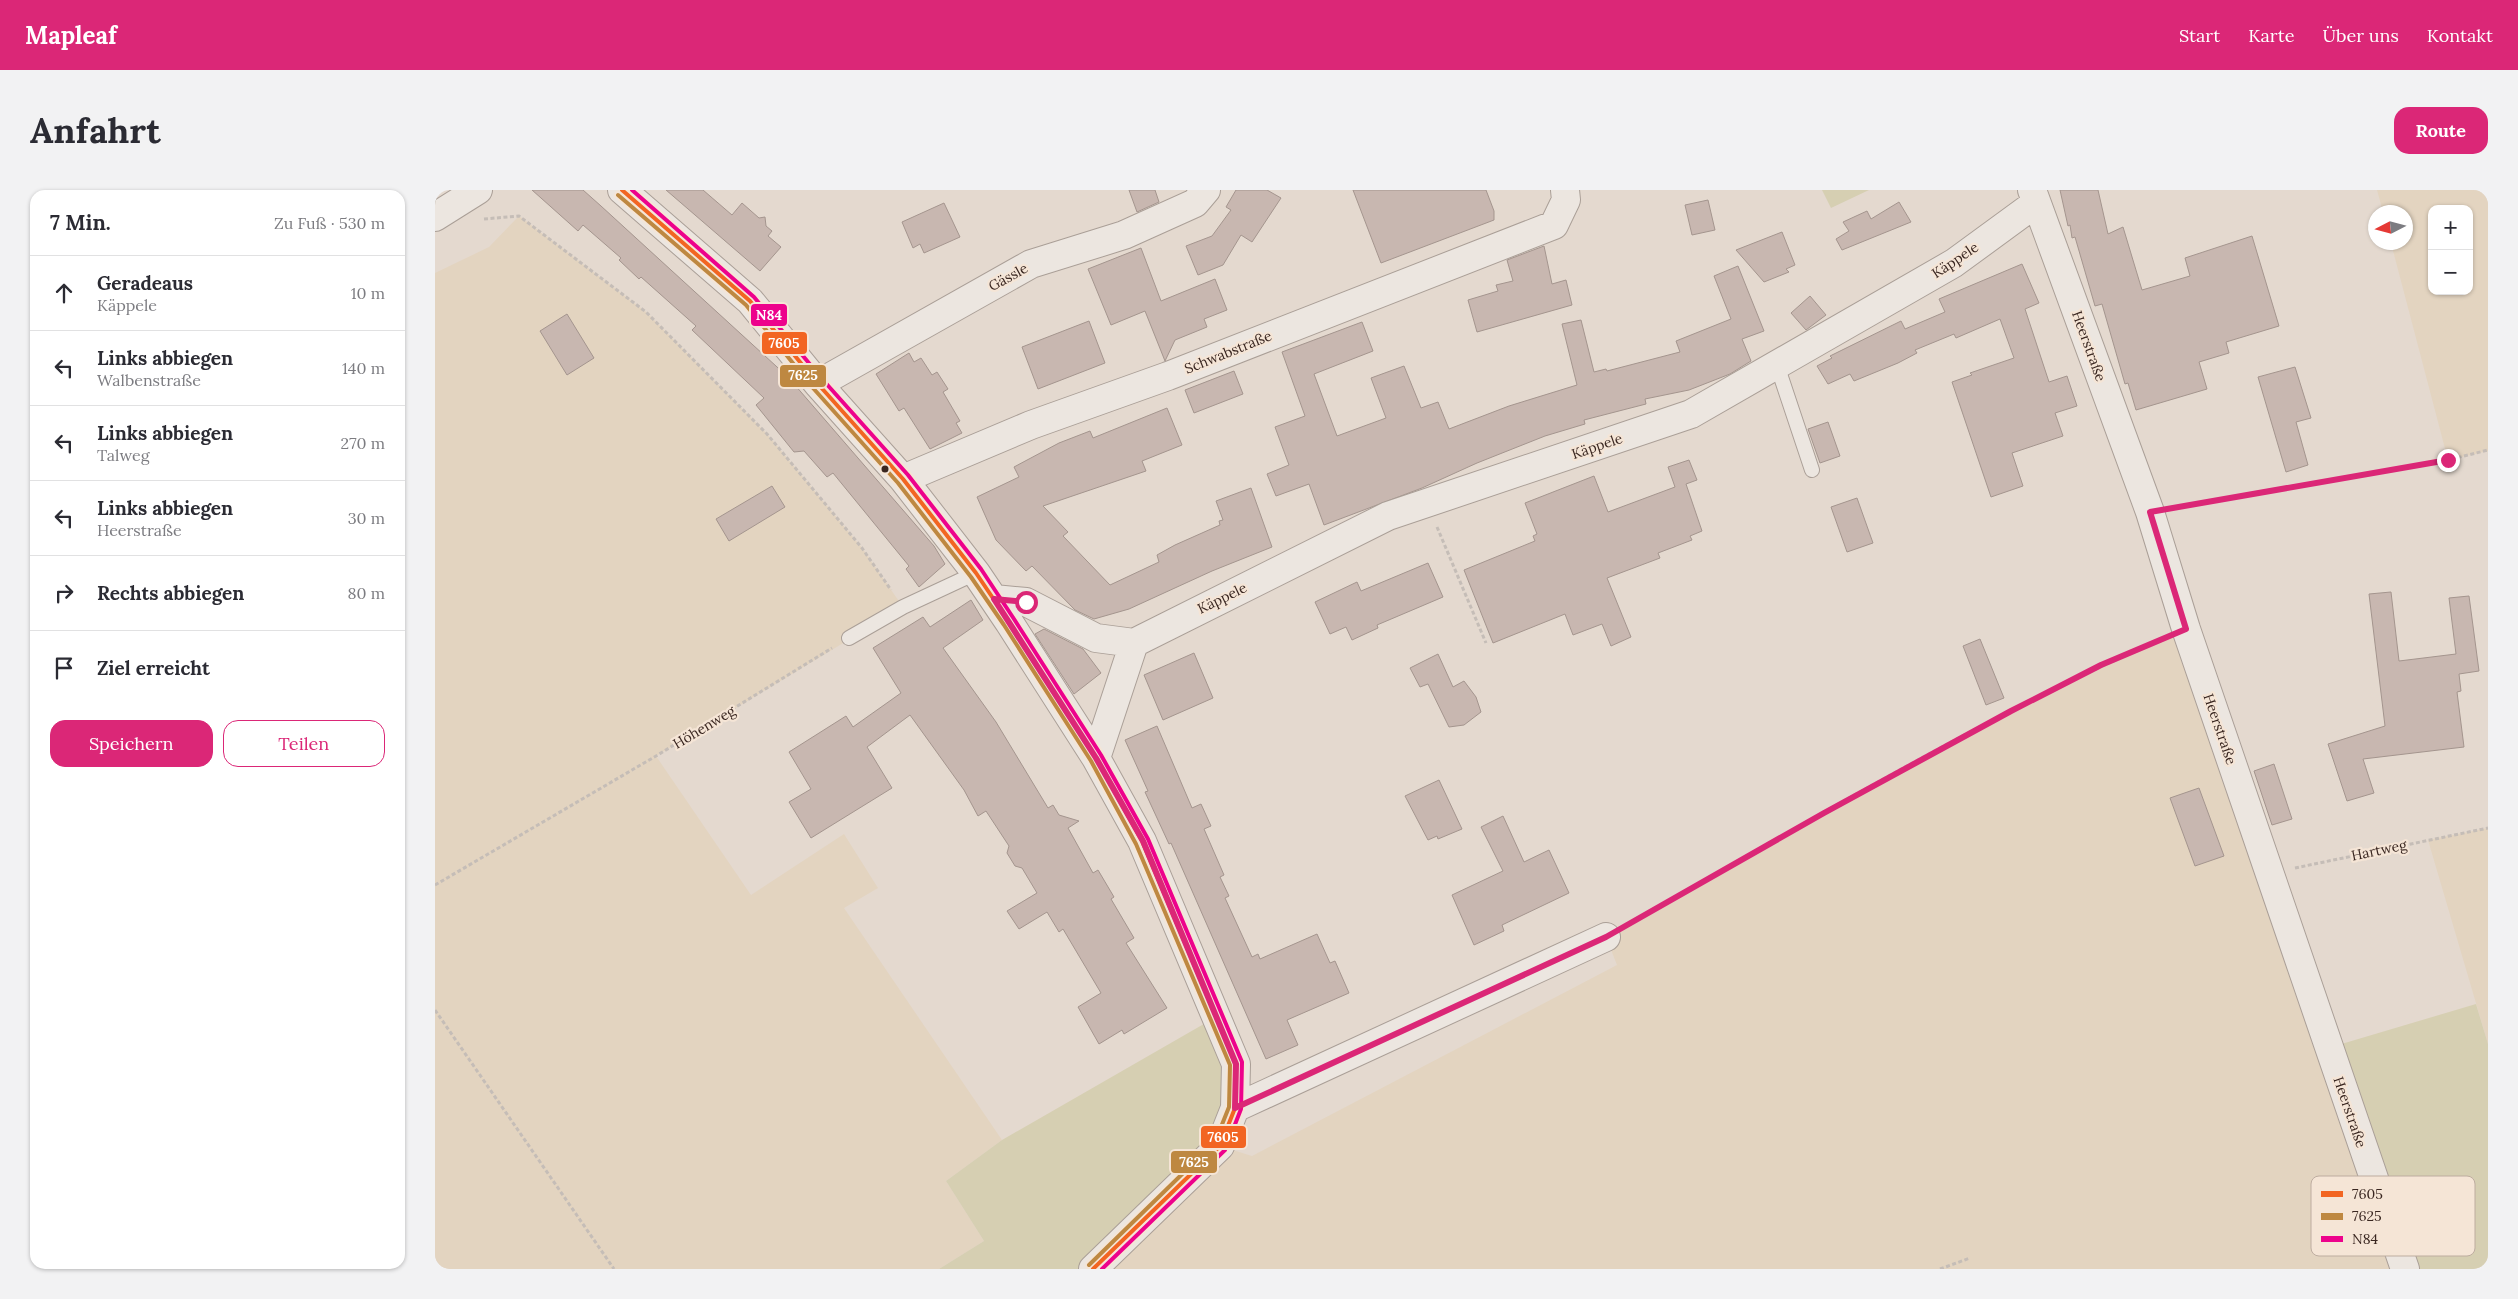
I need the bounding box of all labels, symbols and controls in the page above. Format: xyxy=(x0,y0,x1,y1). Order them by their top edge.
text: Mapleaf xyxy=(25,20,117,51)
text: Start xyxy=(2179,24,2220,47)
text: Karte xyxy=(2248,24,2294,47)
text: Über uns xyxy=(2322,24,2399,47)
text: Kontakt xyxy=(2427,24,2493,47)
button: Route xyxy=(2394,107,2488,154)
text: Anfahrt xyxy=(30,108,161,153)
north arrow xyxy=(2368,205,2413,250)
map controls xyxy=(2428,205,2473,295)
button: + xyxy=(2428,205,2473,250)
text: 7 Min. xyxy=(50,209,111,236)
text: Zu Fuß · 530 m xyxy=(274,213,385,233)
street label: Käppele xyxy=(1928,238,1982,282)
button: − xyxy=(2428,250,2473,295)
street label: Gässle xyxy=(985,259,1031,295)
text: Geradeaus xyxy=(97,271,193,295)
icon: ahead xyxy=(50,279,78,307)
text: 10 m xyxy=(351,283,385,303)
text: Käppele xyxy=(97,295,157,315)
line badge: N84 xyxy=(750,303,788,327)
text: N84 xyxy=(756,306,783,324)
street label: Heerstraße xyxy=(2068,308,2110,384)
street label: Schwabstraße xyxy=(1182,326,1275,378)
line badge: 7605 xyxy=(761,331,808,355)
text: 7605 xyxy=(768,334,800,352)
text: Links abbiegen xyxy=(97,346,233,370)
icon: left xyxy=(50,354,78,382)
text: 140 m xyxy=(342,358,385,378)
line badge: 7625 xyxy=(779,364,827,388)
text: 7625 xyxy=(788,366,818,384)
text: Walbenstraße xyxy=(97,370,201,390)
text: Links abbiegen xyxy=(97,421,233,445)
icon: left xyxy=(50,429,78,457)
street label: Käppele xyxy=(1569,429,1625,463)
text: 270 m xyxy=(341,433,385,453)
text: Talweg xyxy=(97,445,150,465)
route end xyxy=(2437,449,2460,472)
unlabelled marker xyxy=(880,464,890,474)
text: Links abbiegen xyxy=(97,496,233,520)
icon: left xyxy=(50,504,78,532)
text: 30 m xyxy=(348,508,385,528)
text: Heerstraße xyxy=(97,520,182,540)
street label: Käppele xyxy=(1194,578,1250,618)
icon: right xyxy=(50,579,78,607)
text: Rechts abbiegen xyxy=(97,581,244,605)
text: 80 m xyxy=(348,583,385,603)
route start xyxy=(1015,591,1038,614)
icon: arrive xyxy=(50,654,78,682)
text: Ziel erreicht xyxy=(97,656,210,680)
street label: Heerstraße xyxy=(2199,691,2241,767)
street label: Höhenweg xyxy=(670,701,739,753)
button: Speichern xyxy=(50,720,213,767)
button: Teilen xyxy=(223,720,385,767)
street label: Hartweg xyxy=(2350,835,2409,865)
street label: Heerstraße xyxy=(2329,1074,2371,1150)
line badge: 7605 xyxy=(1200,1125,1247,1149)
text: 7605 xyxy=(1207,1128,1239,1146)
line badge: 7625 xyxy=(1170,1150,1218,1174)
text: 7625 xyxy=(1179,1153,1209,1171)
legend xyxy=(2311,1176,2475,1256)
text: 7605 xyxy=(2352,1185,2383,1203)
text: 7625 xyxy=(2352,1207,2382,1225)
text: N84 xyxy=(2352,1230,2379,1248)

